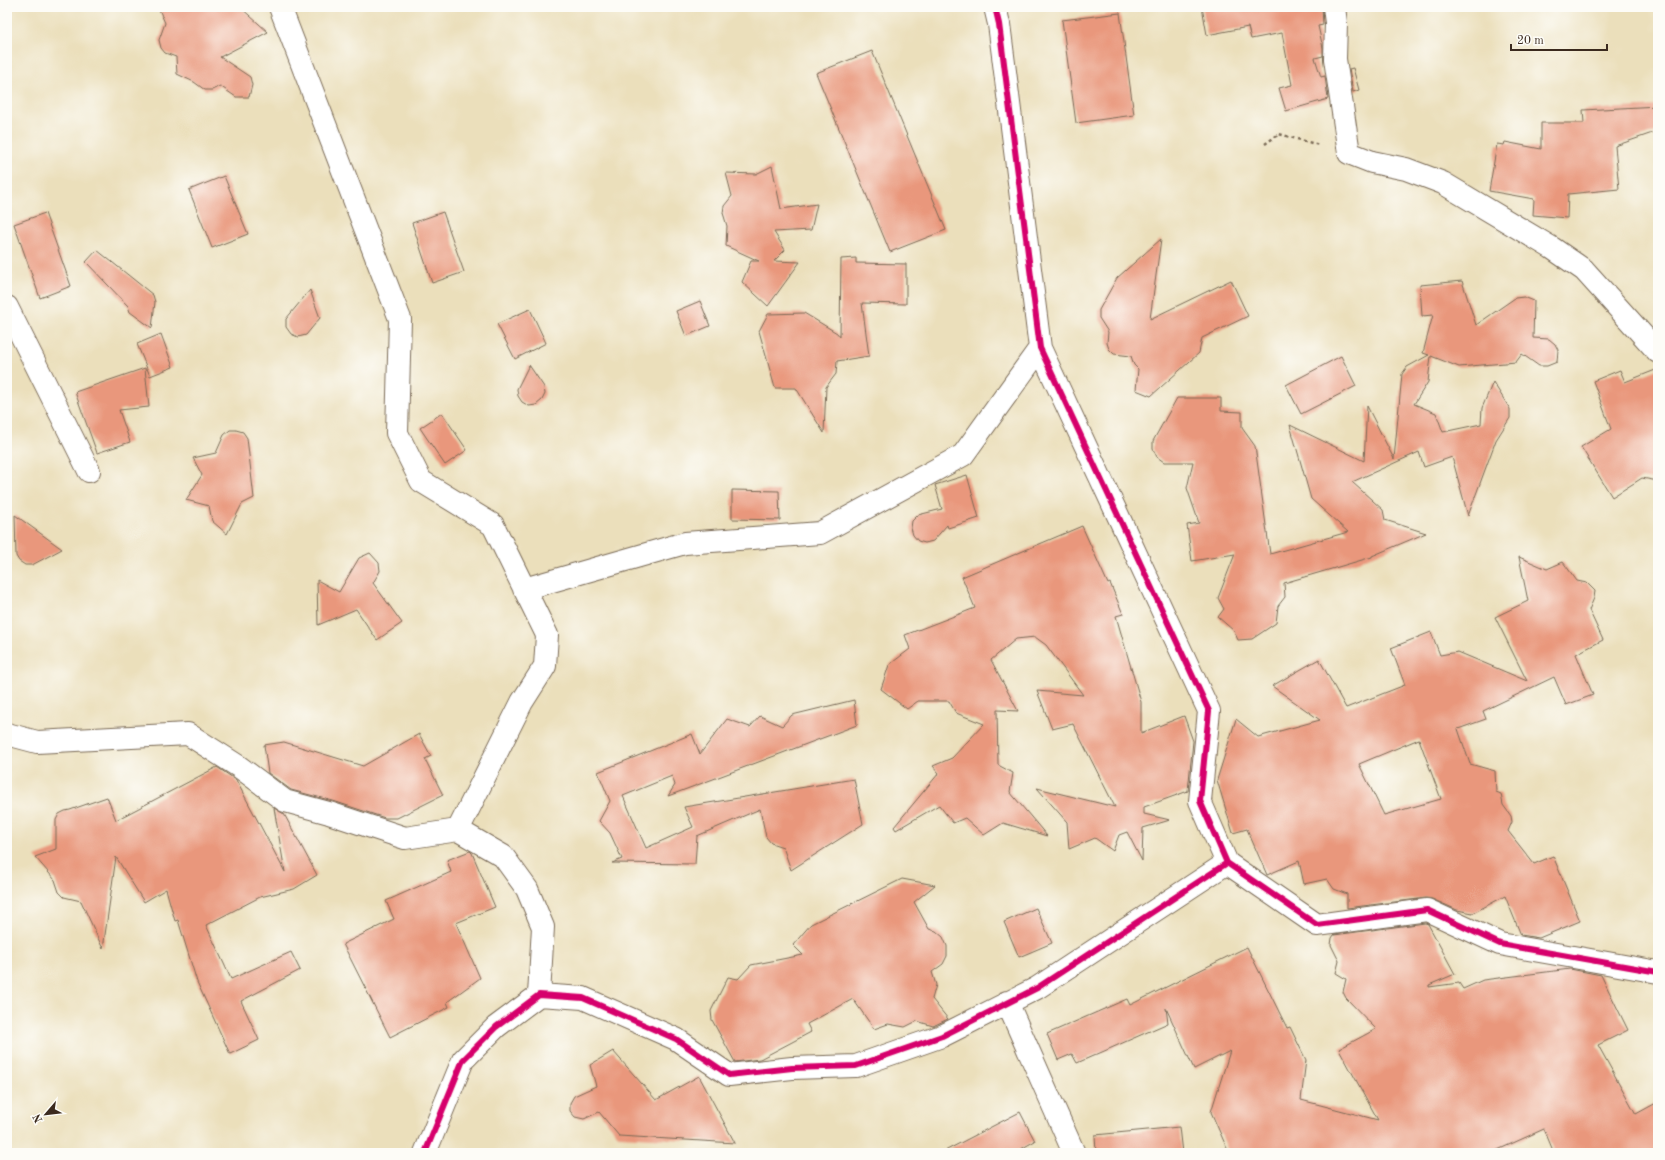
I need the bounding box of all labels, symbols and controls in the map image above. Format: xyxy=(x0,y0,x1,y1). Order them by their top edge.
scale bar xyxy=(1511,26,1607,52)
text: 20 m xyxy=(1517,35,1544,47)
north arrow xyxy=(26,1094,66,1134)
text: N xyxy=(31,1111,45,1124)

